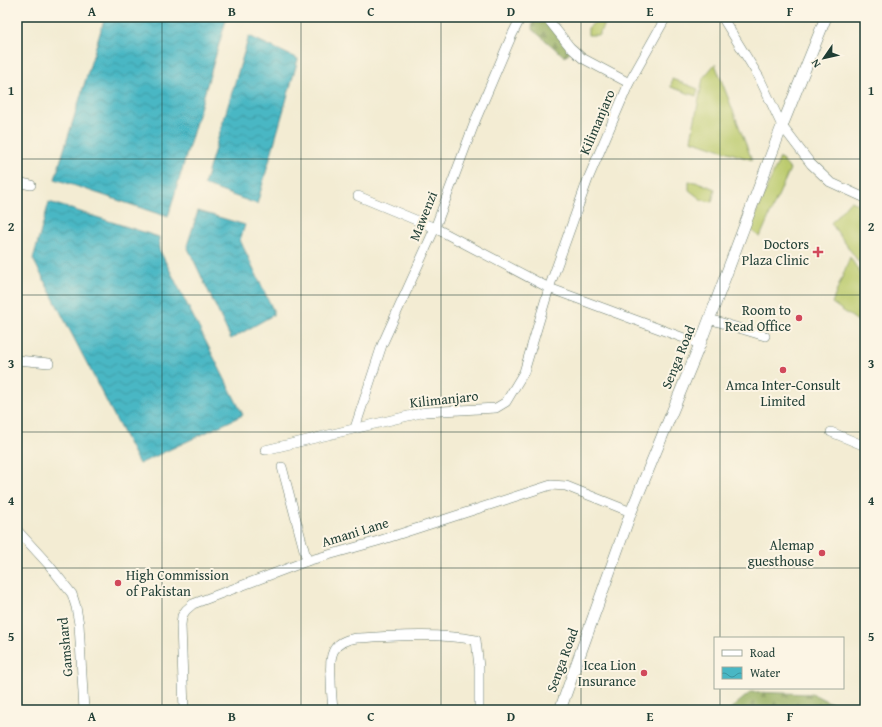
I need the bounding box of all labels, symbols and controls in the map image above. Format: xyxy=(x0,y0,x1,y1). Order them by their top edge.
text: A xyxy=(88,2,97,21)
text: B xyxy=(228,2,236,21)
text: C xyxy=(367,2,375,21)
text: D xyxy=(507,2,515,21)
text: E xyxy=(647,2,654,21)
text: F xyxy=(787,2,794,21)
north arrow xyxy=(804,38,844,78)
text: N xyxy=(807,56,824,71)
text: 1 xyxy=(8,81,14,100)
text: 1 xyxy=(868,81,874,100)
street label: Kilimanjaro xyxy=(574,86,620,158)
street label: Mawenzi xyxy=(404,188,442,244)
text: 2 xyxy=(8,217,15,236)
text: 2 xyxy=(868,217,875,236)
place label: Doctors Plaza Clinic xyxy=(742,234,809,270)
marker: Doctors Plaza Clinic xyxy=(812,246,824,258)
place label: Room to Read Office xyxy=(725,300,791,336)
marker: Room to Read Office xyxy=(794,313,804,323)
street label: Senga Road xyxy=(656,322,700,392)
text: 3 xyxy=(8,354,14,373)
text: 3 xyxy=(868,354,874,373)
marker: Amca Inter-Consult Limited xyxy=(778,365,788,375)
place label: Amca Inter-Consult Limited xyxy=(726,375,840,411)
street label: Kilimanjaro xyxy=(409,385,479,413)
text: 4 xyxy=(8,491,15,510)
text: 4 xyxy=(868,491,875,510)
street label: Amani Lane xyxy=(319,512,391,552)
place label: Alemap guesthouse xyxy=(748,535,814,571)
marker: Alemap guesthouse xyxy=(817,548,827,558)
place label: High Commission of Pakistan xyxy=(126,565,229,601)
marker: High Commission of Pakistan xyxy=(113,578,123,588)
street label: Gamshard xyxy=(52,616,78,677)
street label: Senga Road xyxy=(541,625,583,695)
text: 5 xyxy=(8,627,15,646)
text: 5 xyxy=(868,627,875,646)
legend xyxy=(714,637,844,689)
text: Road xyxy=(750,644,776,661)
place label: Icea Lion Insurance xyxy=(578,655,636,691)
text: Water xyxy=(750,664,780,681)
marker: Icea Lion Insurance xyxy=(639,668,649,678)
text: A xyxy=(88,707,97,726)
text: B xyxy=(228,707,236,726)
text: C xyxy=(367,707,375,726)
text: D xyxy=(507,707,515,726)
text: E xyxy=(647,707,654,726)
text: F xyxy=(787,707,794,726)

